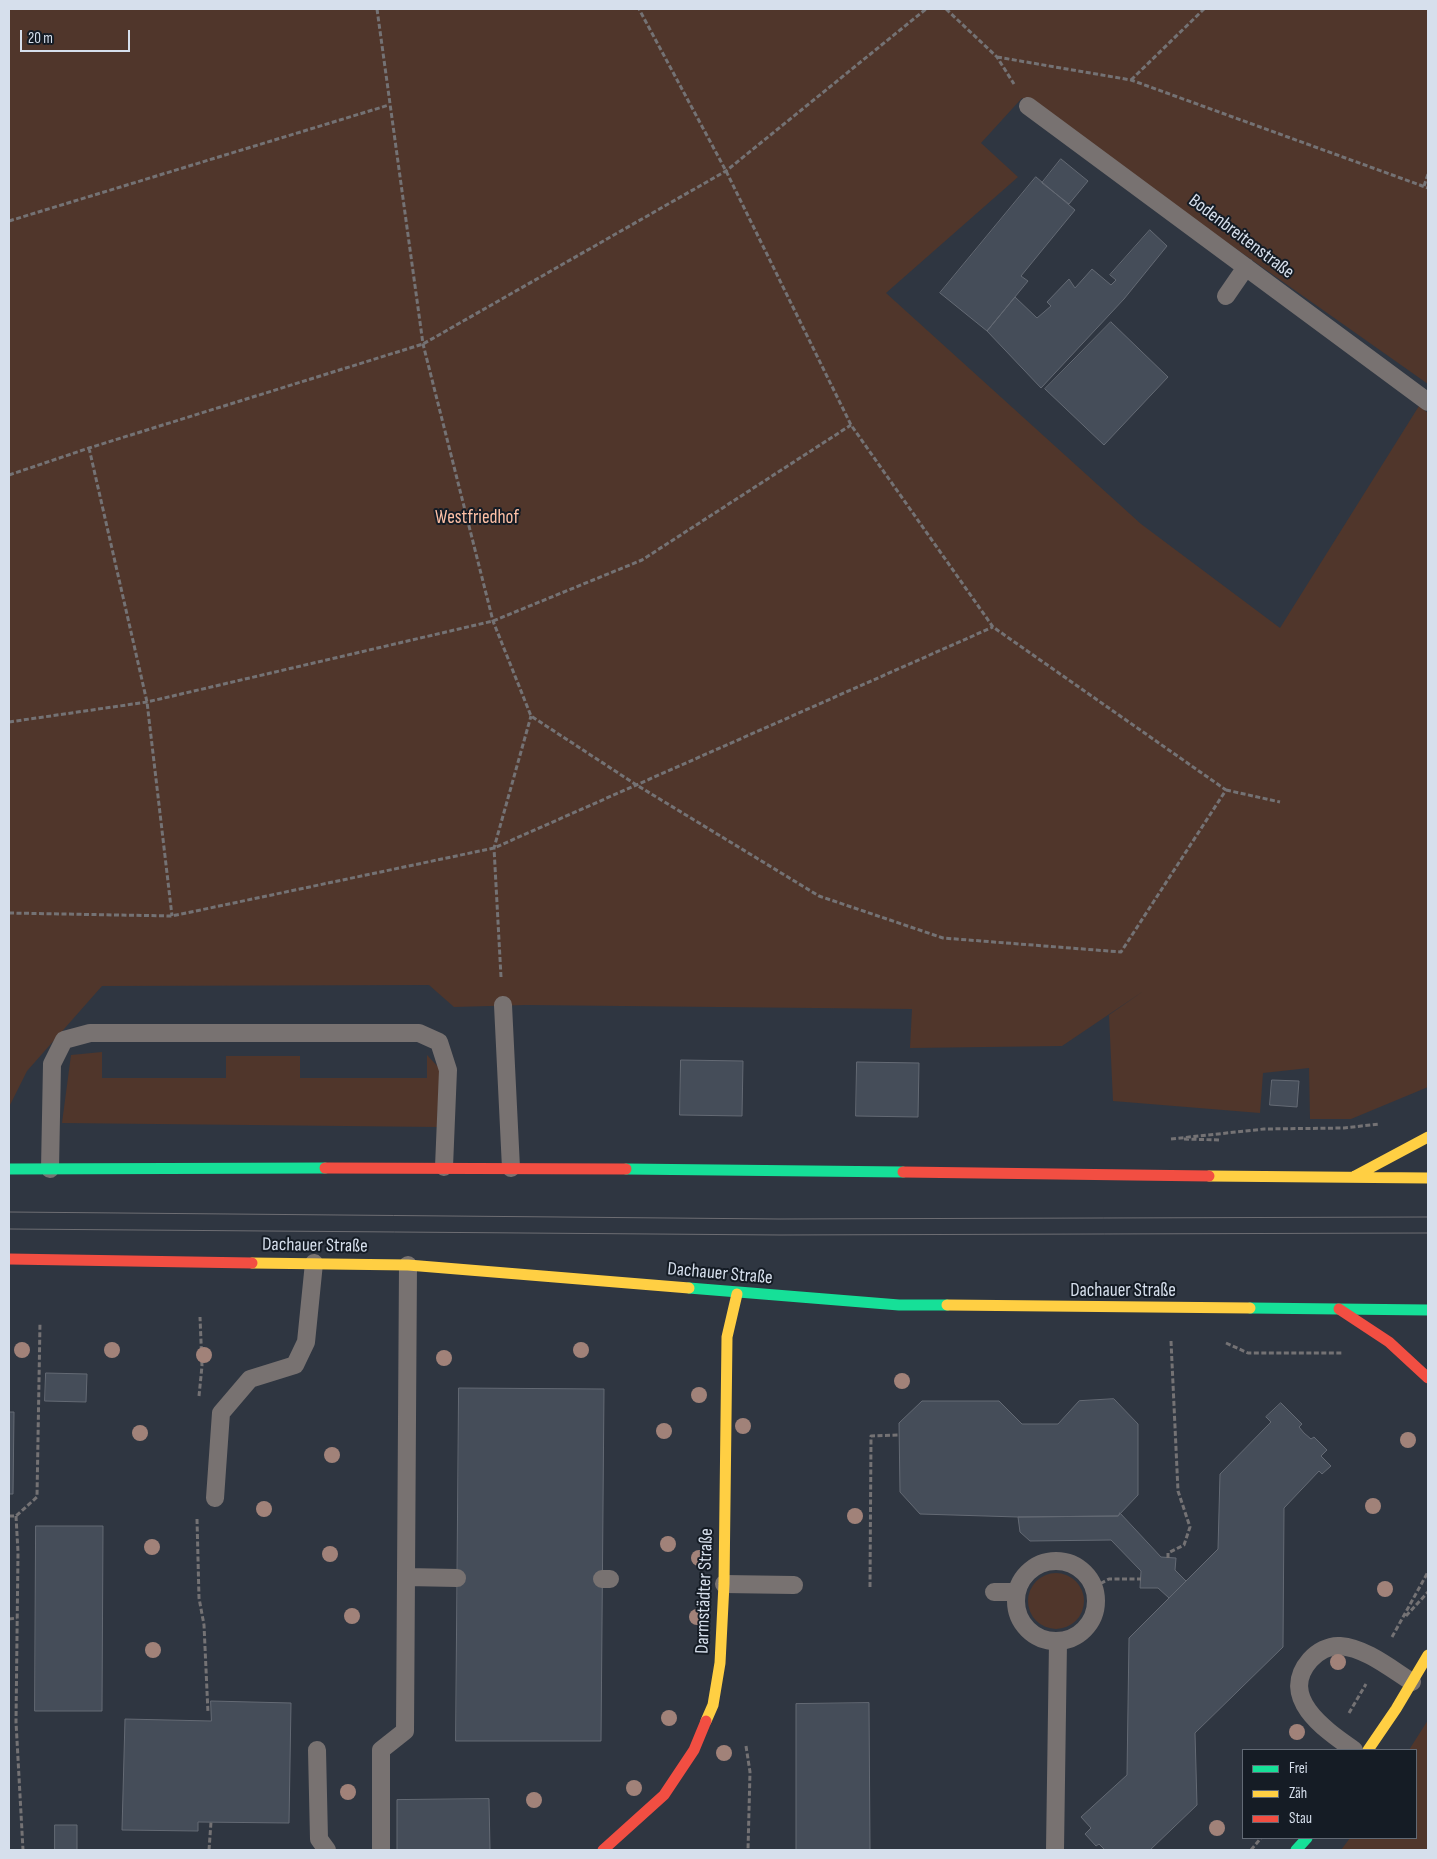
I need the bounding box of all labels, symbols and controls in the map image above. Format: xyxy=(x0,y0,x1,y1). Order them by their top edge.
scale bar xyxy=(22,20,132,52)
text: 20 m xyxy=(28,29,53,48)
street label: Bodenbreitenstraße xyxy=(1184,190,1298,284)
park label: Westfriedhof xyxy=(435,507,519,529)
street label: Dachauer Straße xyxy=(262,1234,368,1258)
street label: Dachauer Straße xyxy=(666,1258,774,1290)
street label: Dachauer Straße xyxy=(1070,1280,1176,1302)
street label: Darmstädter Straße xyxy=(691,1528,719,1654)
legend xyxy=(1242,1749,1417,1839)
text: Frei xyxy=(1289,1759,1308,1778)
text: Zäh xyxy=(1289,1784,1307,1803)
text: Stau xyxy=(1289,1809,1312,1828)

